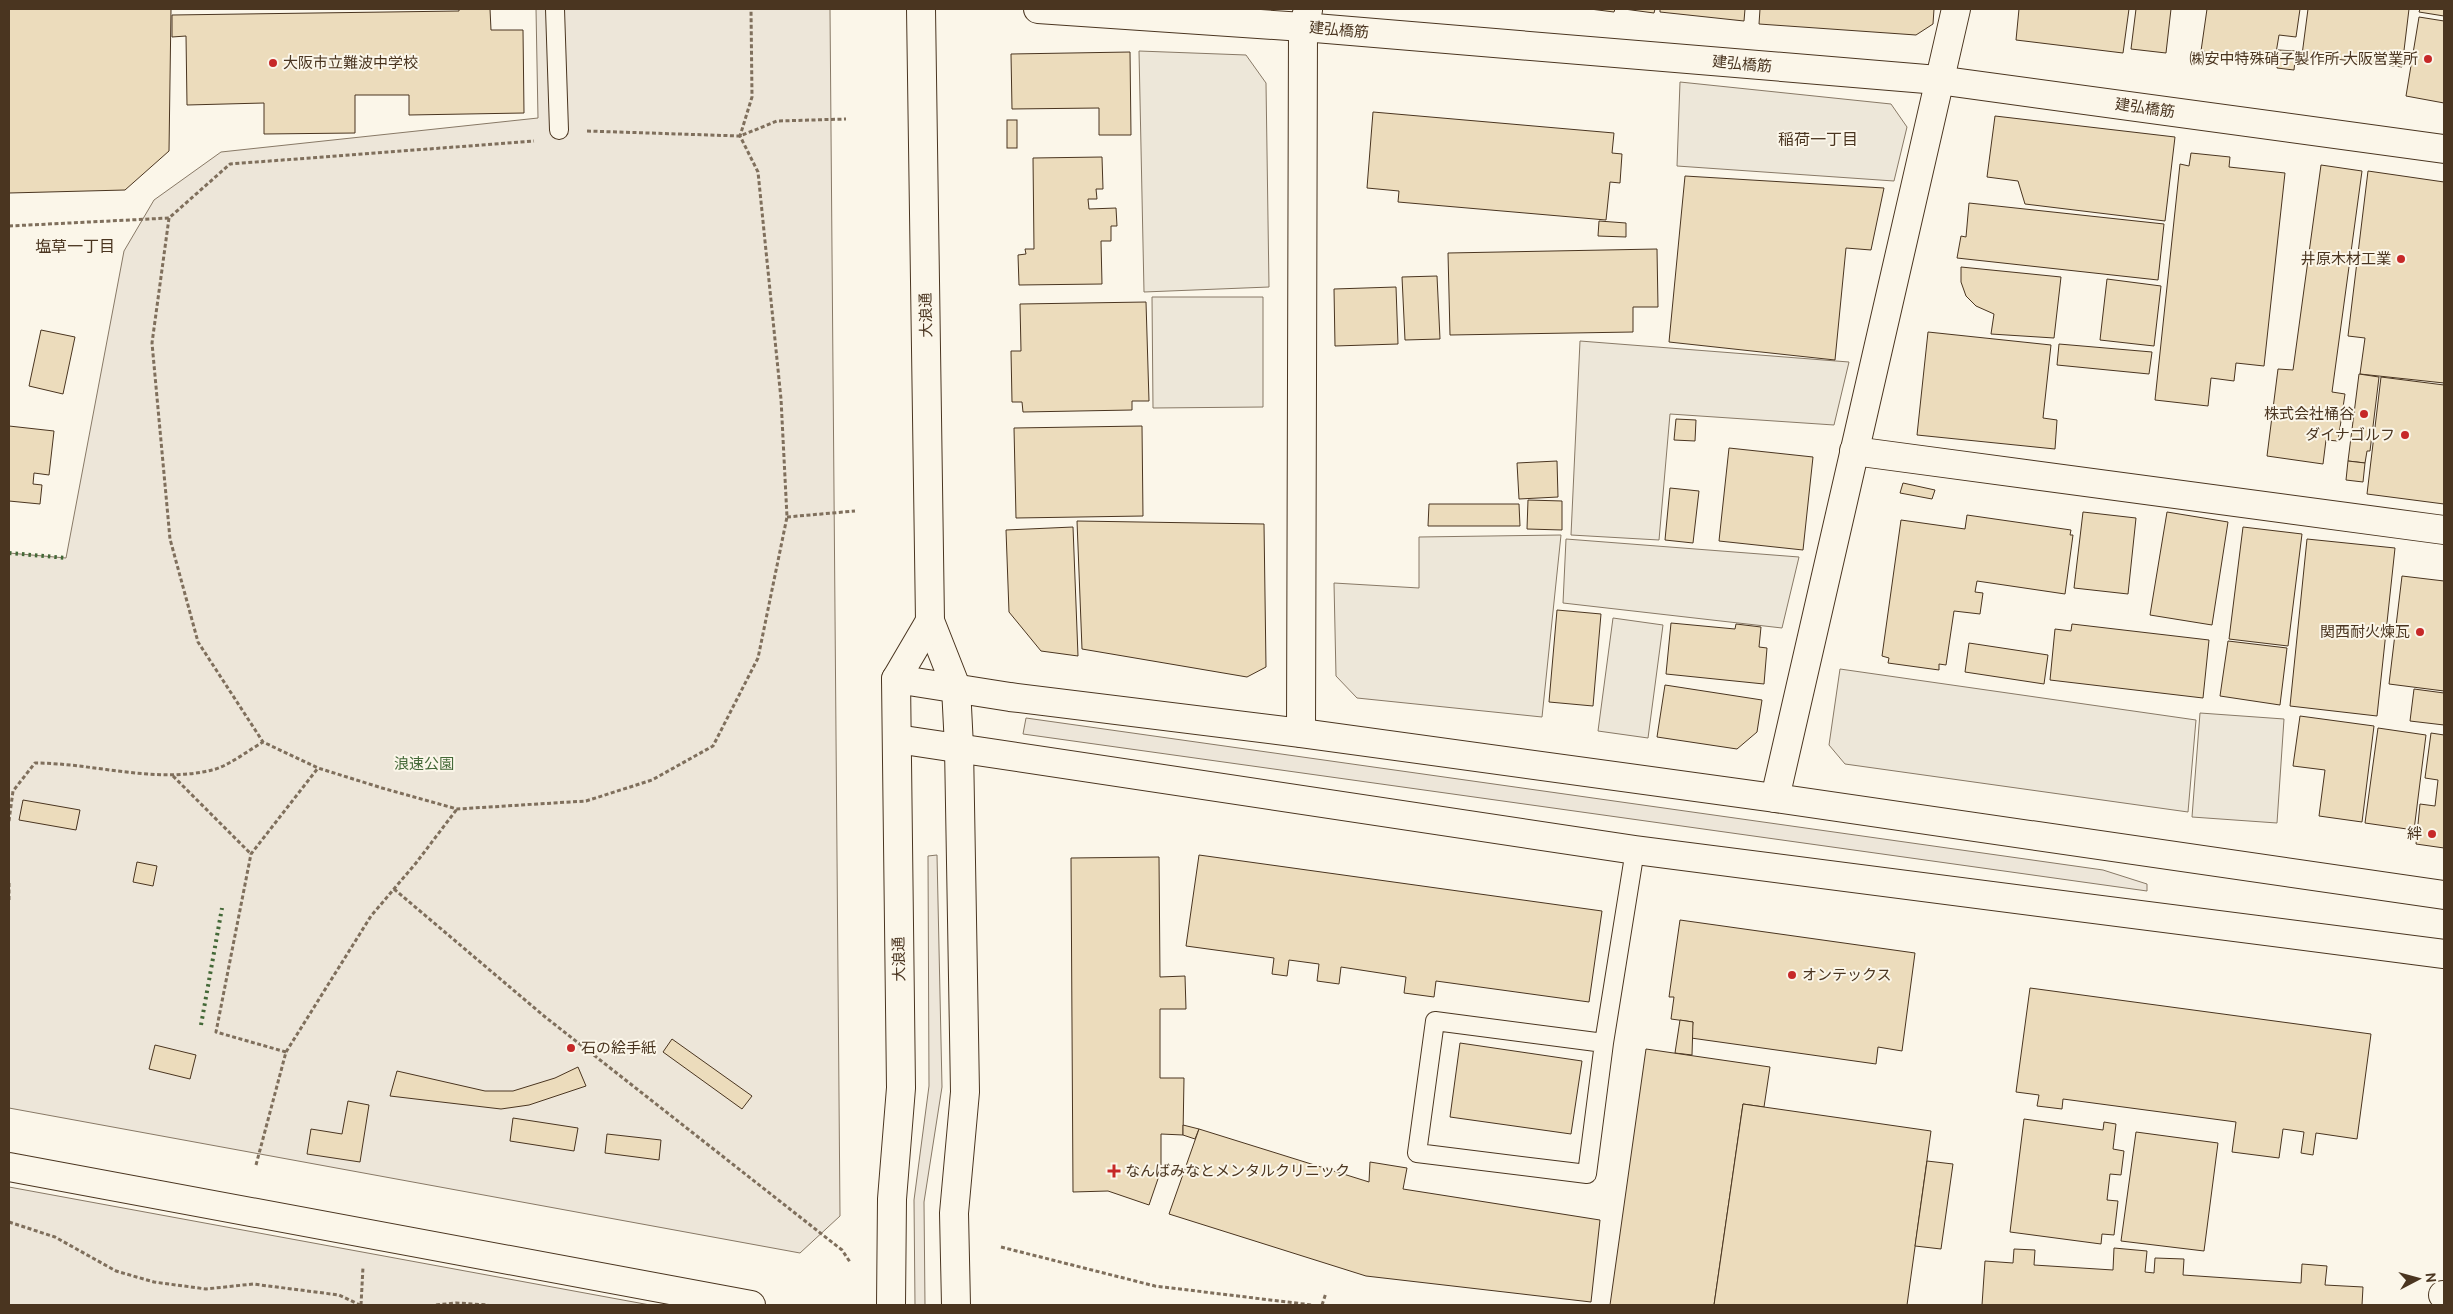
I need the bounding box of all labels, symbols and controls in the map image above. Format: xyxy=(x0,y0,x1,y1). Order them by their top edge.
street label: 建弘橋筋 xyxy=(1308,18,1370,42)
place label: ㈱安中特殊硝子製作所 大阪営業所 xyxy=(2190,50,2418,68)
street label: 建弘橋筋 xyxy=(1711,52,1773,76)
marker: ㈱安中特殊硝子製作所 大阪営業所 xyxy=(2422,53,2434,65)
place label: 大阪市立難波中学校 xyxy=(283,54,418,72)
marker: 大阪市立難波中学校 xyxy=(267,57,279,69)
street label: 建弘橋筋 xyxy=(2114,95,2176,121)
district label: 稲荷一丁目 xyxy=(1778,130,1858,149)
district label: 塩草一丁目 xyxy=(35,237,115,256)
place label: 井原木材工業 xyxy=(2301,250,2391,268)
marker: 井原木材工業 xyxy=(2395,253,2407,265)
street label: 大浪通 xyxy=(917,292,935,338)
place label: 株式会社桶谷 xyxy=(2264,405,2354,423)
marker: 株式会社桶谷 xyxy=(2358,408,2370,420)
place label: ダイナゴルフ xyxy=(2305,426,2395,444)
marker: ダイナゴルフ xyxy=(2399,429,2411,441)
place label: 関西耐火煉瓦 xyxy=(2320,623,2410,641)
marker: 関西耐火煉瓦 xyxy=(2414,626,2426,638)
park label: 浪速公園 xyxy=(394,755,454,773)
place label: 絆 xyxy=(2407,825,2422,843)
marker: 絆 xyxy=(2426,828,2438,840)
street label: 大浪通 xyxy=(890,936,908,982)
place label: オンテックス xyxy=(1802,966,1892,984)
marker: オンテックス xyxy=(1786,969,1798,981)
place label: 石の絵手紙 xyxy=(581,1039,656,1057)
marker: 石の絵手紙 xyxy=(565,1042,577,1054)
place label: なんばみなとメンタルクリニック xyxy=(1125,1162,1350,1180)
marker: なんばみなとメンタルクリニック xyxy=(1107,1164,1121,1178)
north arrow xyxy=(2393,1254,2443,1304)
text: N xyxy=(2421,1272,2440,1284)

